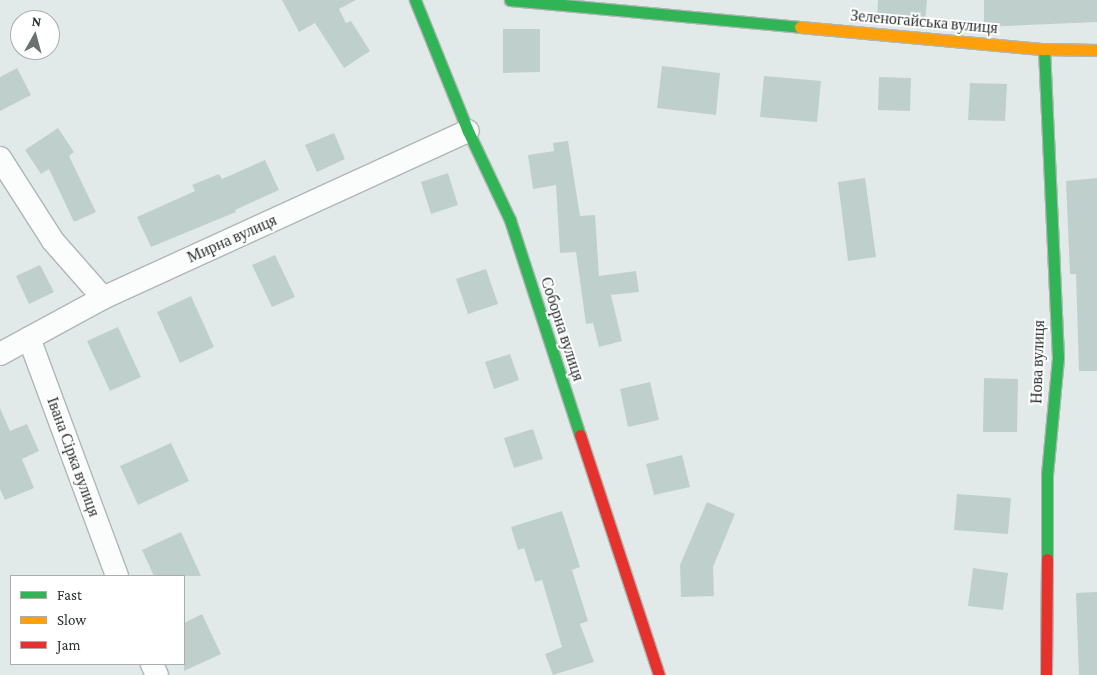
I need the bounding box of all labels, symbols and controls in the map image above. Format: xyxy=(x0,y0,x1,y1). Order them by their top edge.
street label: Зеленогайська вулиця xyxy=(850,6,998,38)
north arrow xyxy=(10,10,60,60)
text: N xyxy=(31,13,42,30)
street label: Мирна вулиця xyxy=(184,211,280,267)
street label: Соборна вулиця xyxy=(536,275,588,383)
street label: Нова вулиця xyxy=(1027,320,1049,404)
street label: Івана Сірка вулиця xyxy=(42,395,104,519)
legend xyxy=(10,575,185,665)
text: Fast xyxy=(57,587,82,603)
text: Slow xyxy=(57,612,86,628)
text: Jam xyxy=(57,637,80,653)

